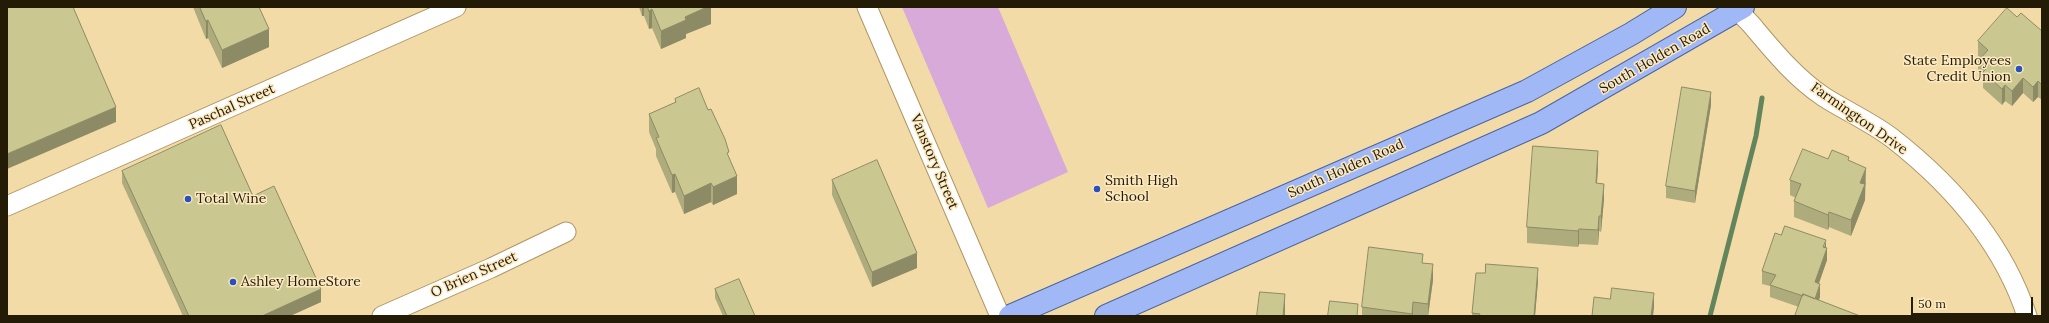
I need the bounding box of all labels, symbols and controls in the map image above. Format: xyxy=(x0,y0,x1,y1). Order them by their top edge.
street label: South Holden Road xyxy=(1597,20,1713,98)
place label: State Employees Credit Union xyxy=(1904,53,2011,86)
marker: State Employees Credit Union xyxy=(2014,64,2024,74)
street label: Farmington Drive xyxy=(1808,79,1910,159)
street label: Paschal Street xyxy=(186,81,278,133)
street label: Vanstory Street xyxy=(906,112,962,212)
street label: South Holden Road xyxy=(1285,136,1407,202)
place label: Smith High School xyxy=(1105,173,1178,206)
marker: Smith High School xyxy=(1092,184,1102,194)
place label: Total Wine xyxy=(196,191,266,207)
marker: Total Wine xyxy=(183,194,193,204)
street label: O Brien Street xyxy=(428,248,520,302)
place label: Ashley HomeStore xyxy=(241,274,361,290)
marker: Ashley HomeStore xyxy=(228,277,238,287)
scale bar xyxy=(1913,289,2035,315)
text: 50 m xyxy=(1918,296,1946,311)

